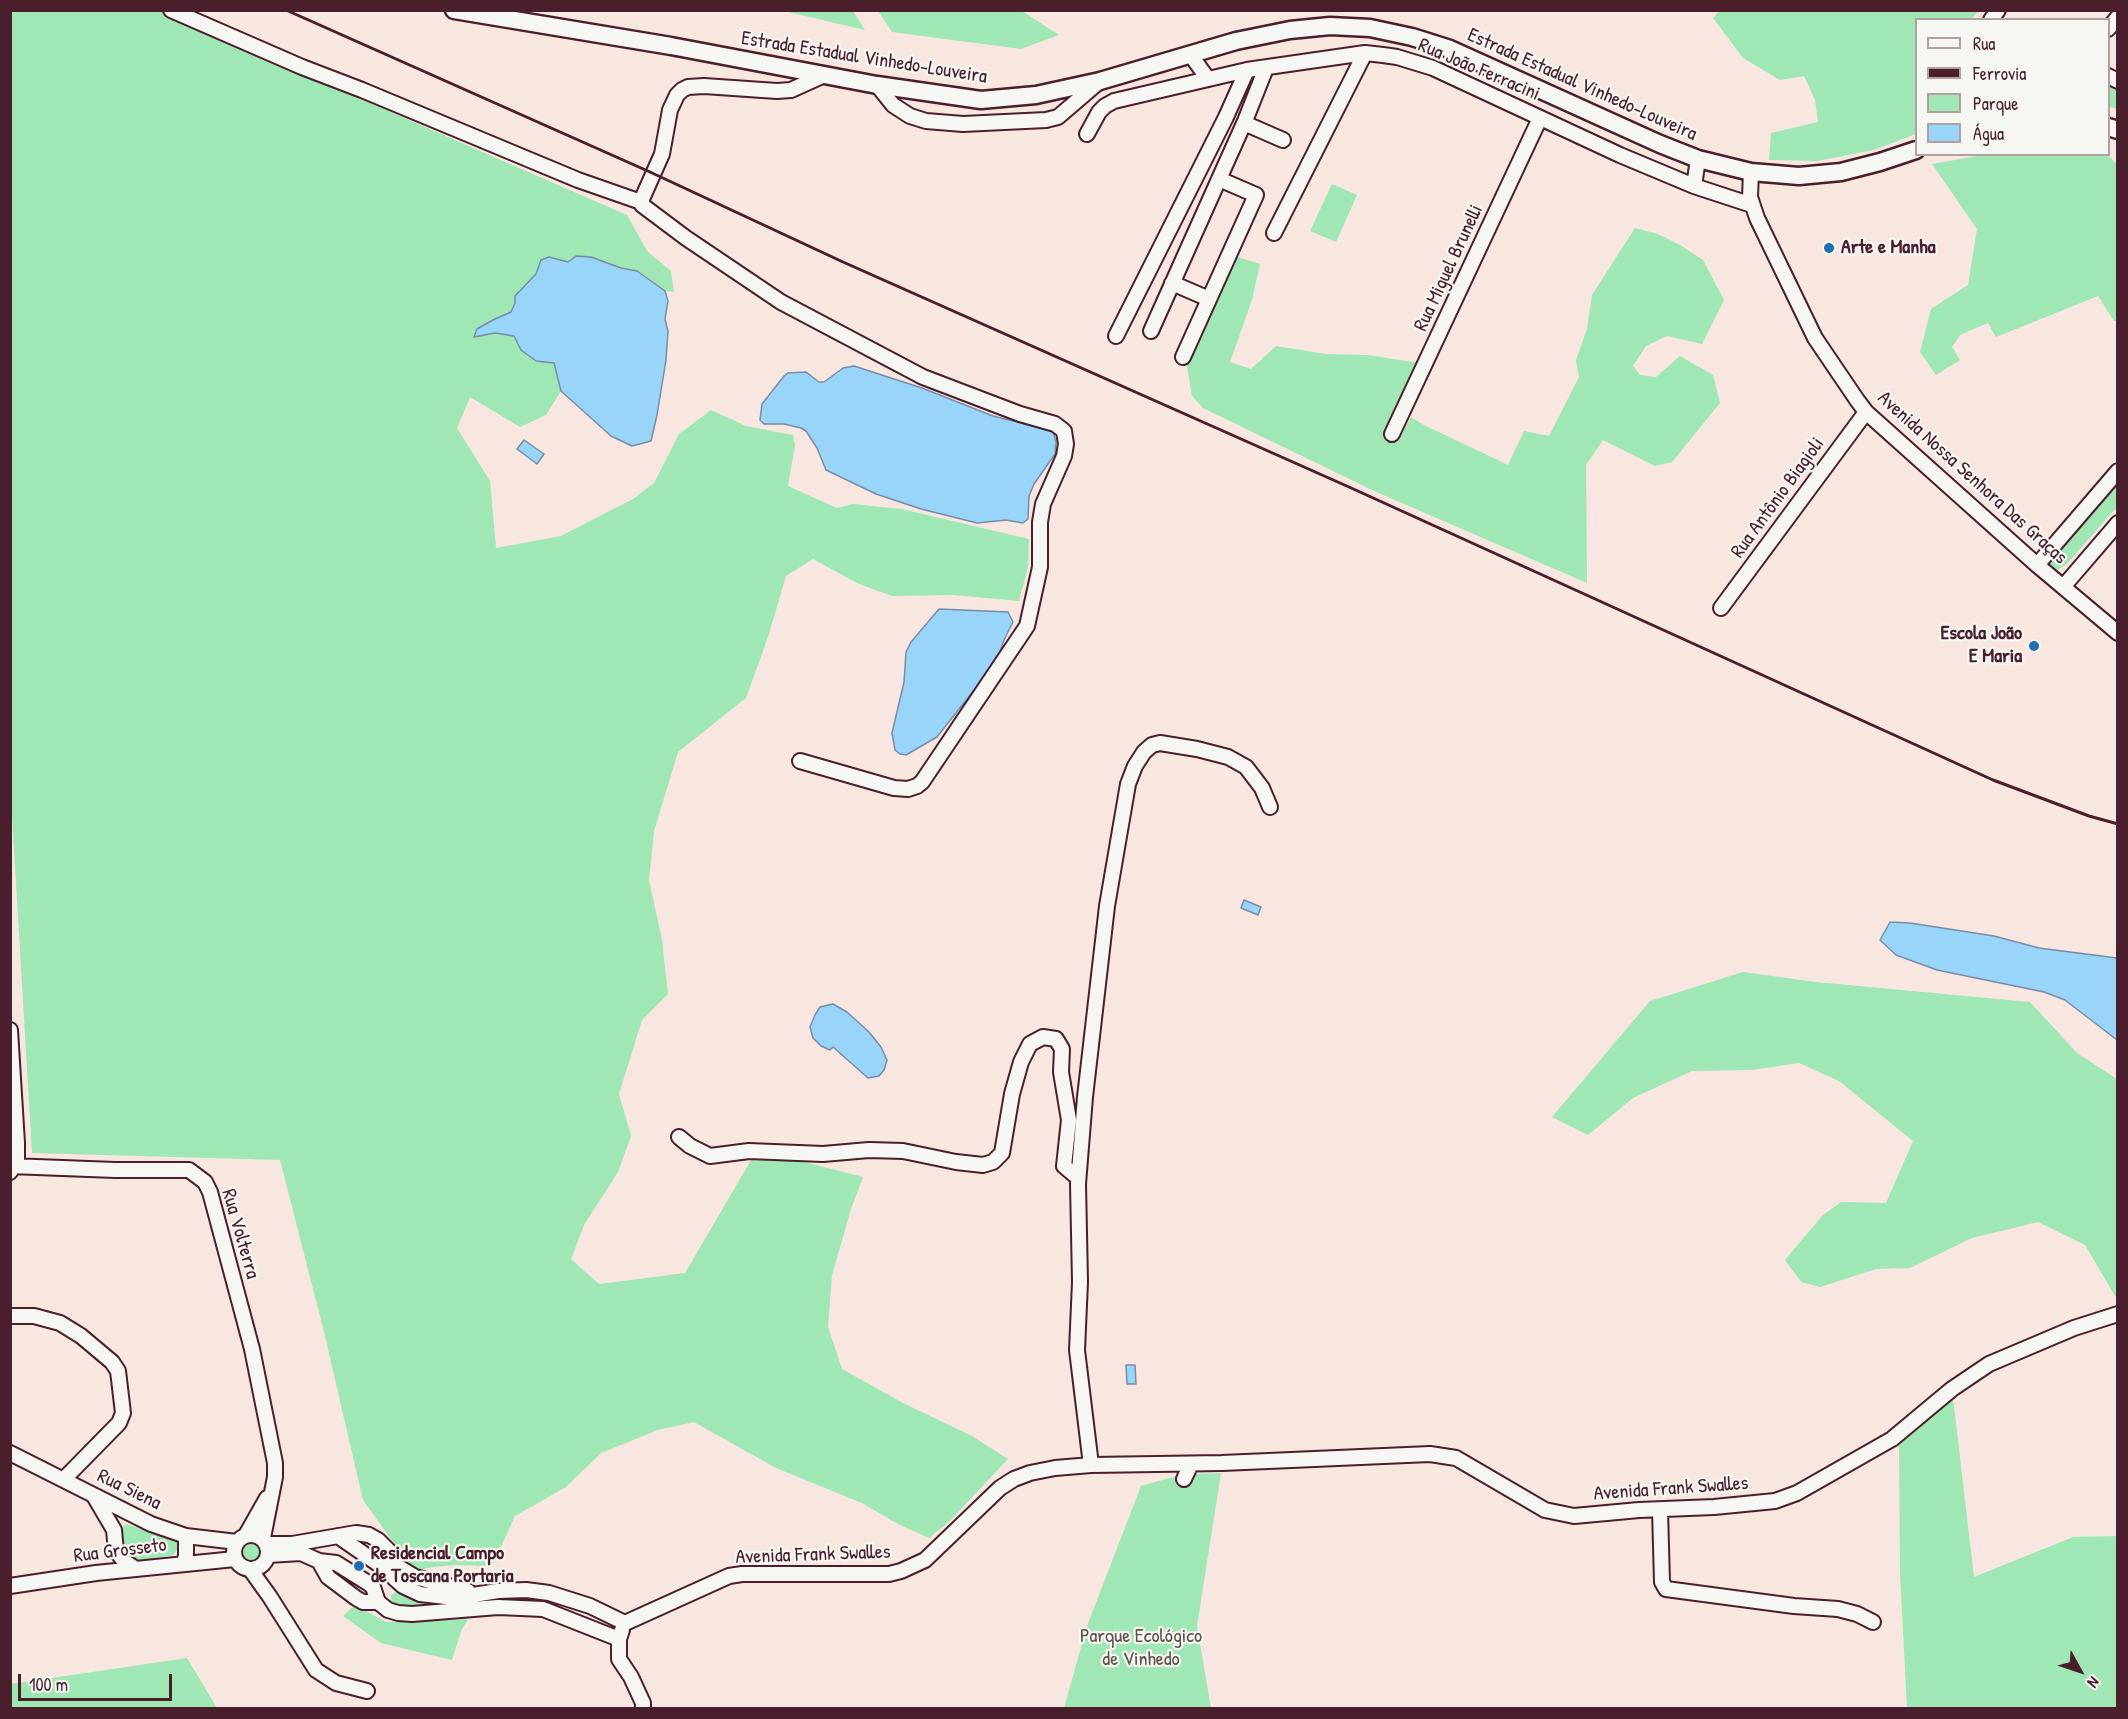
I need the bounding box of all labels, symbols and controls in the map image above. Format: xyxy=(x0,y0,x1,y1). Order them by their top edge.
legend xyxy=(1915,18,2110,156)
street label: Estrada Estadual Vinhedo-Louveira xyxy=(1464,23,1700,147)
street label: Estrada Estadual Vinhedo-Louveira xyxy=(739,27,989,89)
text: Rua xyxy=(1973,31,1995,56)
street label: Rua João Ferracini xyxy=(1415,34,1543,106)
text: Ferrovia xyxy=(1973,61,2026,86)
text: Parque xyxy=(1973,91,2018,116)
text: Água xyxy=(1973,121,2004,146)
street label: Rua Miguel Brunelli xyxy=(1409,201,1489,335)
place label: Arte e Manha xyxy=(1841,236,1935,260)
marker: Arte e Manha xyxy=(1822,241,1836,255)
street label: Avenida Nossa Senhora Das Graças xyxy=(1872,386,2072,570)
street label: Rua Antônio Biagioli xyxy=(1726,433,1830,563)
place label: Escola João E Maria xyxy=(1941,622,2022,669)
marker: Escola João E Maria xyxy=(2027,639,2041,653)
street label: Rua Volterra xyxy=(216,1186,264,1282)
street label: Rua Siena xyxy=(93,1464,165,1516)
street label: Avenida Frank Swalles xyxy=(1593,1472,1749,1506)
street label: Rua Grosseto xyxy=(72,1533,168,1569)
street label: Avenida Frank Swalles xyxy=(735,1540,891,1570)
place label: Residencial Campo de Toscana Portaria xyxy=(371,1542,514,1589)
marker: Residencial Campo de Toscana Portaria xyxy=(352,1559,366,1573)
park label: Parque Ecológico de Vinhedo xyxy=(1080,1625,1202,1672)
north arrow xyxy=(2050,1641,2110,1701)
scale bar xyxy=(21,1662,176,1700)
text: 100 m xyxy=(29,1672,68,1697)
text: N xyxy=(2083,1672,2105,1693)

